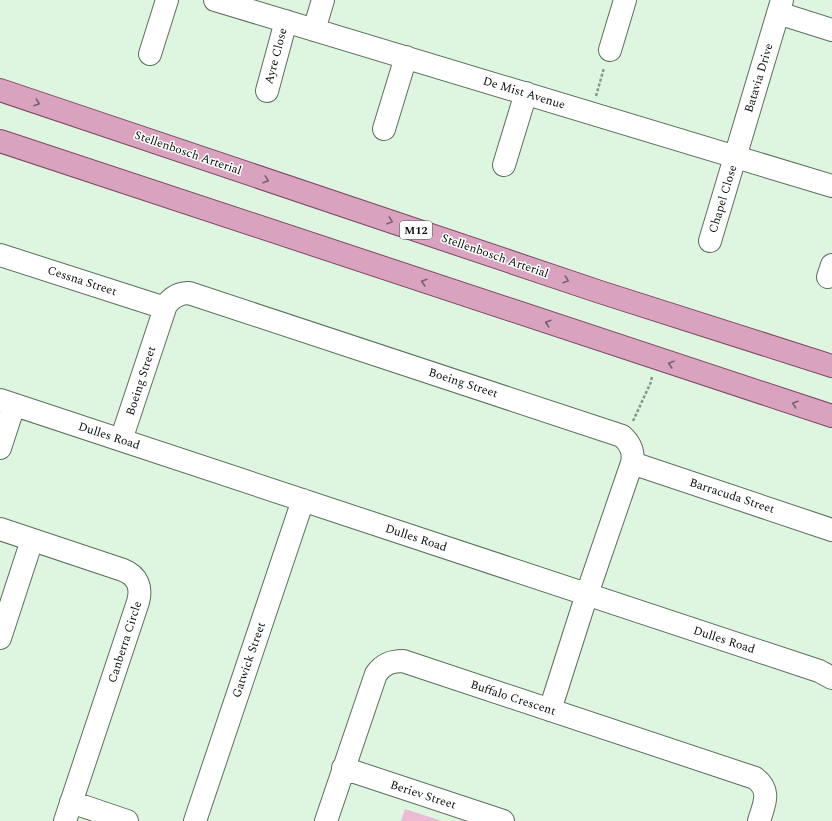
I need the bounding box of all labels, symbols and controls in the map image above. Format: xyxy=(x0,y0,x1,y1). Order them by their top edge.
street label: Ayre Close xyxy=(259,26,293,86)
street label: Batavia Drive xyxy=(739,41,779,115)
street label: De Mist Avenue xyxy=(480,71,568,115)
one-way arrow xyxy=(33,98,40,107)
street label: Stellenbosch Arterial xyxy=(132,126,244,180)
street label: Chapel Close xyxy=(704,162,742,235)
one-way arrow xyxy=(263,175,270,183)
one-way arrow xyxy=(386,216,393,225)
road number: M12 xyxy=(400,221,432,239)
street label: Stellenbosch Arterial xyxy=(439,229,551,283)
street label: Cessna Street xyxy=(45,261,119,301)
one-way arrow xyxy=(562,275,569,284)
one-way arrow xyxy=(421,279,428,287)
one-way arrow xyxy=(545,319,552,328)
street label: Boeing Street xyxy=(121,344,161,418)
one-way arrow xyxy=(668,360,675,369)
street label: Boeing Street xyxy=(426,363,500,403)
one-way arrow xyxy=(792,400,799,409)
street label: Dulles Road xyxy=(76,417,143,455)
street label: Barracuda Street xyxy=(687,473,777,519)
street label: Dulles Road xyxy=(383,519,450,557)
street label: Canberra Circle xyxy=(103,599,147,685)
street label: Gatwick Street xyxy=(227,620,271,700)
street label: Dulles Road xyxy=(691,621,758,659)
street label: Buffalo Crescent xyxy=(468,675,558,721)
street label: Beriev Street xyxy=(388,775,458,815)

